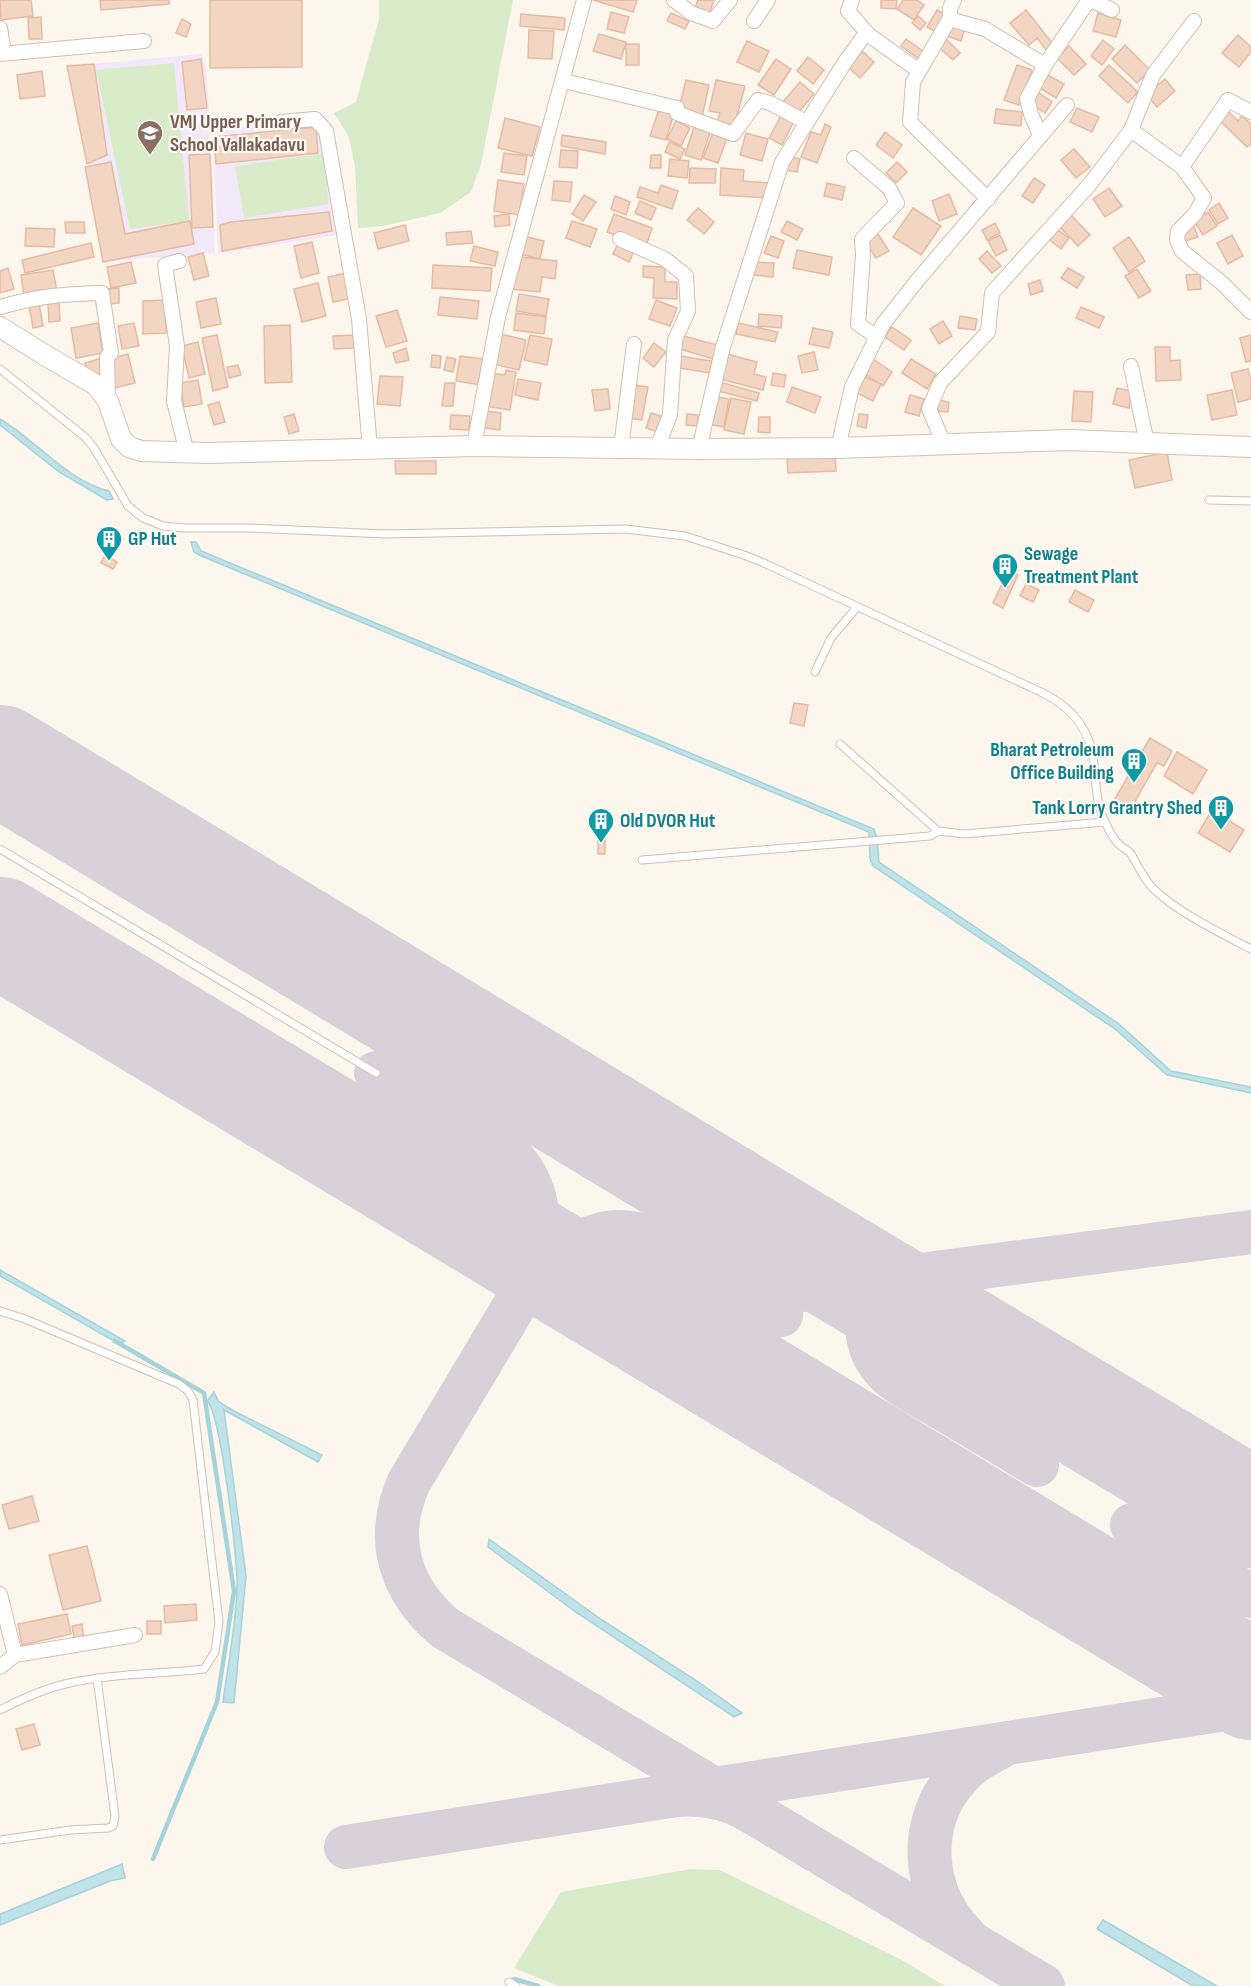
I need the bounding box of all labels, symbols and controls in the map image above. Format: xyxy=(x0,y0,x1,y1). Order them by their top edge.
place label: VMJ Upper Primary School Vallakadavu xyxy=(170,110,305,157)
school or university icon: VMJ Upper Primary School Vallakadavu xyxy=(135,118,165,156)
building icon: GP Hut xyxy=(94,524,124,562)
place label: GP Hut xyxy=(128,527,177,551)
place label: Sewage Treatment Plant xyxy=(1024,542,1139,589)
building icon: Sewage Treatment Plant xyxy=(990,551,1020,589)
place label: Bharat Petroleum Office Building xyxy=(990,738,1115,785)
building icon: Bharat Petroleum Office Building xyxy=(1119,746,1149,784)
building icon: Tank Lorry Grantry Shed xyxy=(1206,793,1236,831)
place label: Tank Lorry Grantry Shed xyxy=(1032,796,1202,820)
building icon: Old DVOR Hut xyxy=(586,806,616,844)
place label: Old DVOR Hut xyxy=(620,809,716,833)

